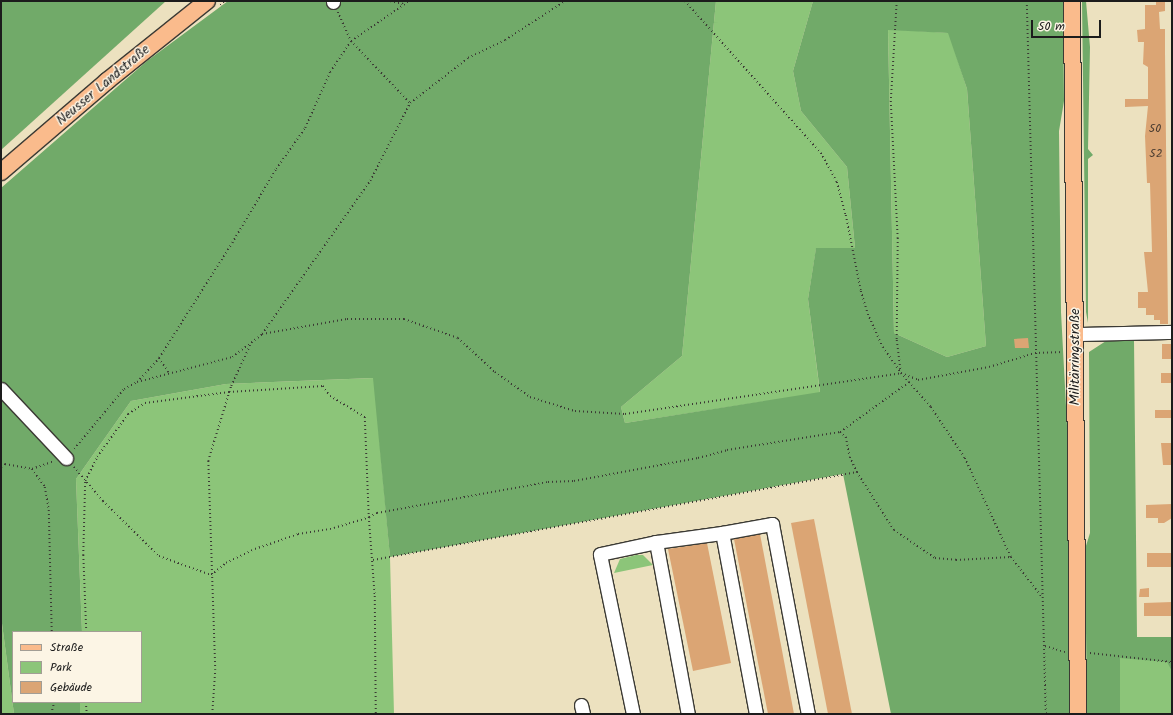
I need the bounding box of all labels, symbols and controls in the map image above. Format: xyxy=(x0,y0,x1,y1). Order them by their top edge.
scale bar xyxy=(1033,12,1103,38)
text: 50 m xyxy=(1038,17,1065,36)
street label: Neusser Landstraße xyxy=(53,41,153,129)
house number: 50 xyxy=(1149,122,1161,136)
house number: 52 xyxy=(1149,147,1163,161)
street label: Militärringstraße xyxy=(1067,309,1083,405)
legend xyxy=(12,631,142,703)
text: Straße xyxy=(50,638,83,657)
text: Park xyxy=(50,658,72,677)
text: Gebäude xyxy=(50,678,92,697)

